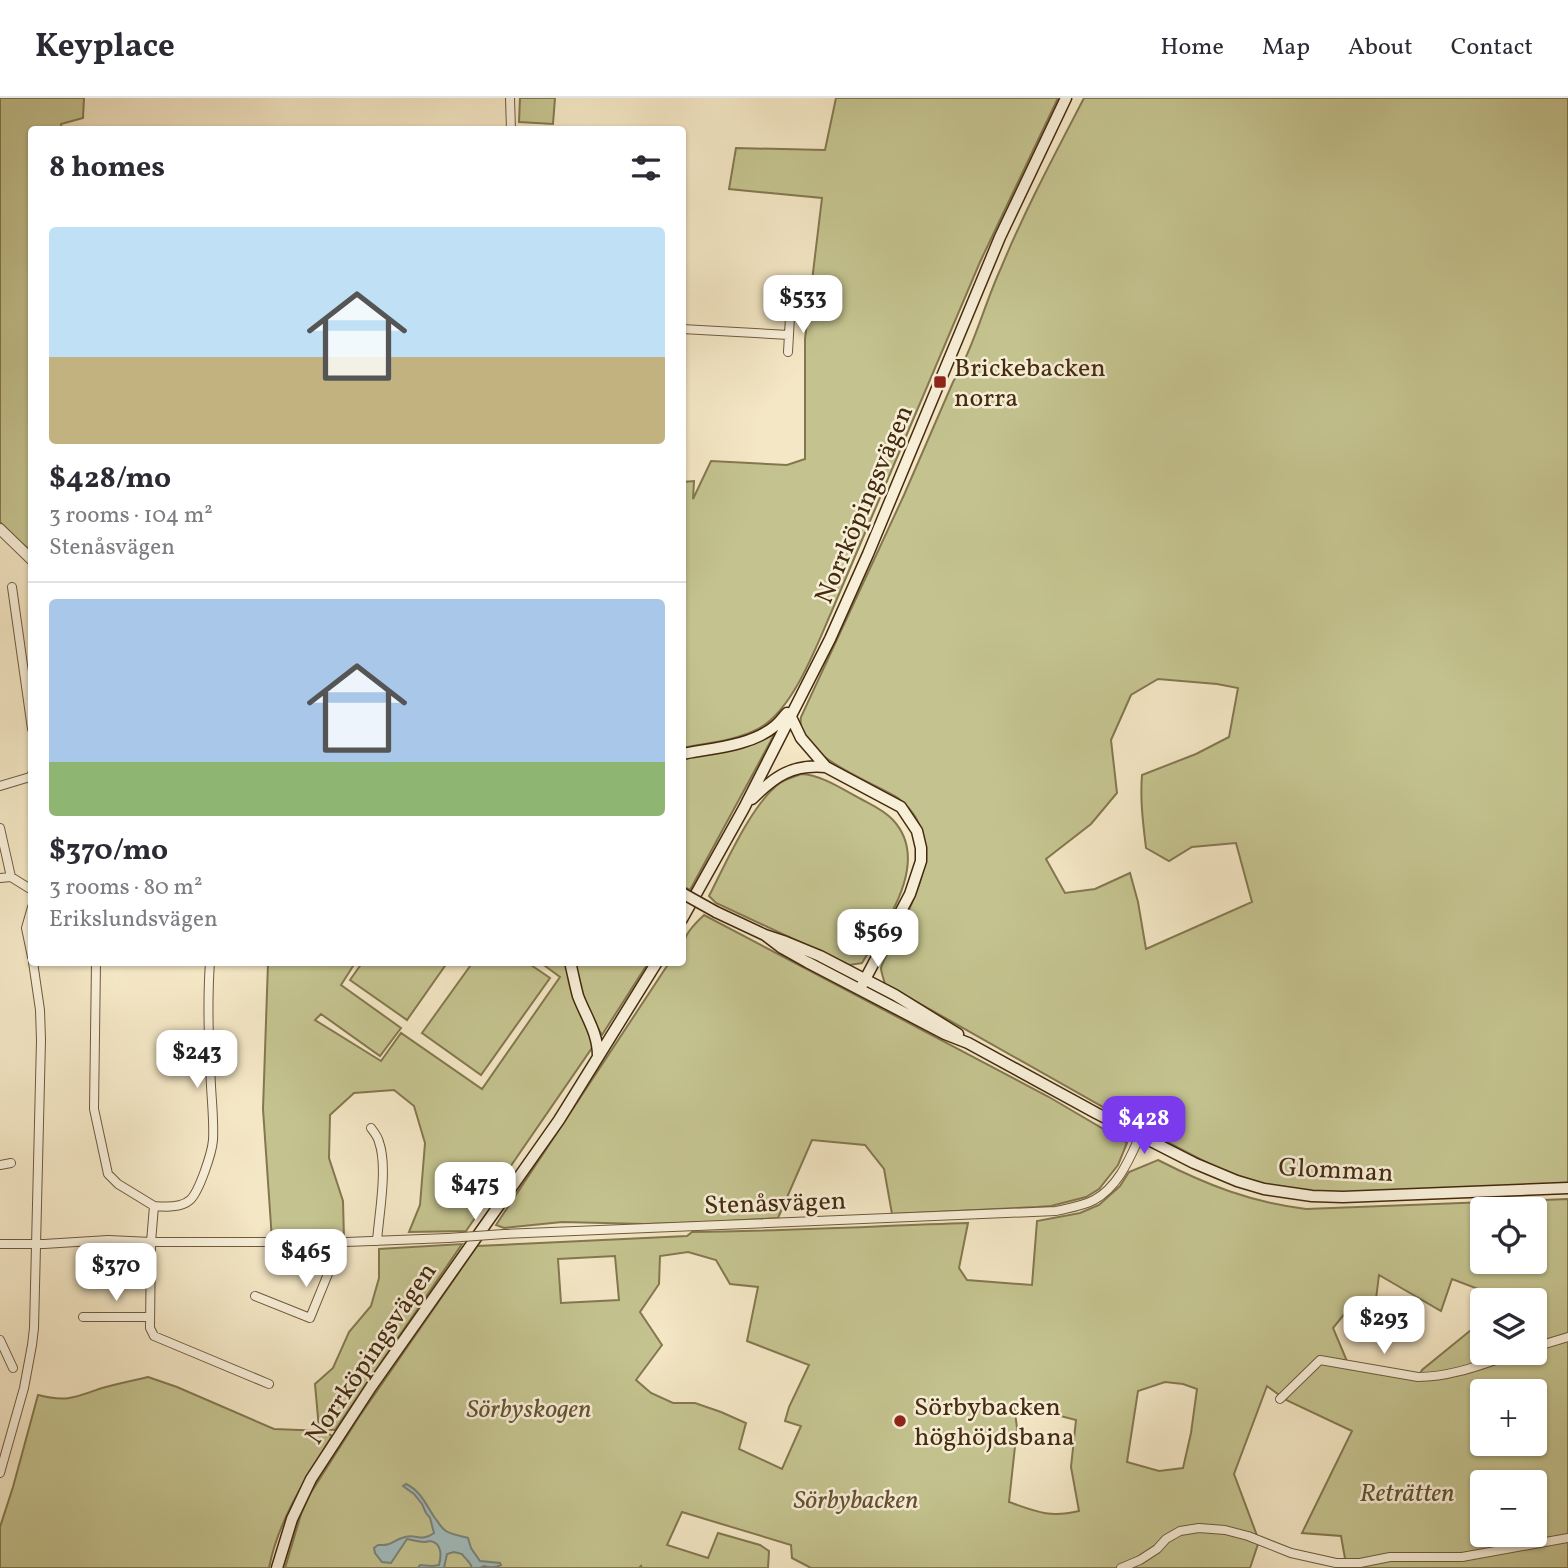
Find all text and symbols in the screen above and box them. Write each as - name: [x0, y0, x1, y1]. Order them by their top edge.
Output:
- text: Keyplace: [35, 25, 175, 71]
- text: Home: [1160, 31, 1224, 65]
- text: Map: [1262, 31, 1310, 65]
- text: About: [1348, 31, 1413, 65]
- text: Contact: [1451, 31, 1533, 65]
- text: 8 homes: [49, 147, 165, 189]
- icon: filters: [627, 149, 665, 187]
- icon: home: [294, 273, 420, 399]
- pin: $533: [762, 275, 844, 335]
- text: $533: [779, 282, 827, 314]
- place label: Brickebacken norra: [954, 351, 1106, 417]
- marker: Brickebacken norra: [932, 374, 948, 390]
- street label: Norrköpingsvägen: [807, 400, 923, 610]
- text: $428/mo: [49, 458, 171, 500]
- text: 3 rooms · 104 m²: [49, 500, 213, 532]
- text: Stenåsvägen: [49, 532, 175, 564]
- icon: home: [294, 645, 420, 771]
- text: $370/mo: [49, 830, 168, 872]
- text: 3 rooms · 80 m²: [49, 872, 202, 904]
- text: Erikslundsvägen: [49, 904, 218, 936]
- pin: $569: [837, 910, 919, 969]
- text: $569: [853, 916, 903, 948]
- pin: $243: [156, 1030, 238, 1090]
- text: $243: [172, 1037, 222, 1069]
- pin: $428: [1103, 1096, 1185, 1156]
- text: $428: [1118, 1103, 1170, 1135]
- street label: Glomman: [1277, 1150, 1394, 1192]
- pin: $475: [434, 1162, 516, 1222]
- text: $475: [451, 1169, 499, 1201]
- street label: Stenåsvägen: [703, 1184, 847, 1224]
- map controls: [1470, 1197, 1547, 1547]
- button: locate: [1470, 1197, 1547, 1274]
- pin: $465: [265, 1230, 347, 1289]
- text: $465: [281, 1236, 331, 1268]
- pin: $370: [75, 1244, 157, 1303]
- text: $370: [92, 1250, 140, 1282]
- street label: Norrköpingsvägen: [297, 1256, 446, 1452]
- button: layers: [1470, 1288, 1547, 1365]
- pin: $293: [1343, 1296, 1425, 1356]
- text: $293: [1360, 1303, 1408, 1335]
- button: +: [1470, 1379, 1547, 1456]
- place label: Sörbybacken höghöjdsbana: [914, 1390, 1075, 1456]
- park label: Sörbyskogen: [466, 1392, 592, 1428]
- marker: Sörbybacken höghöjdsbana: [892, 1413, 908, 1429]
- button: −: [1470, 1470, 1547, 1547]
- park label: Reträtten: [1360, 1476, 1454, 1512]
- park label: Sörbybacken: [793, 1483, 919, 1519]

